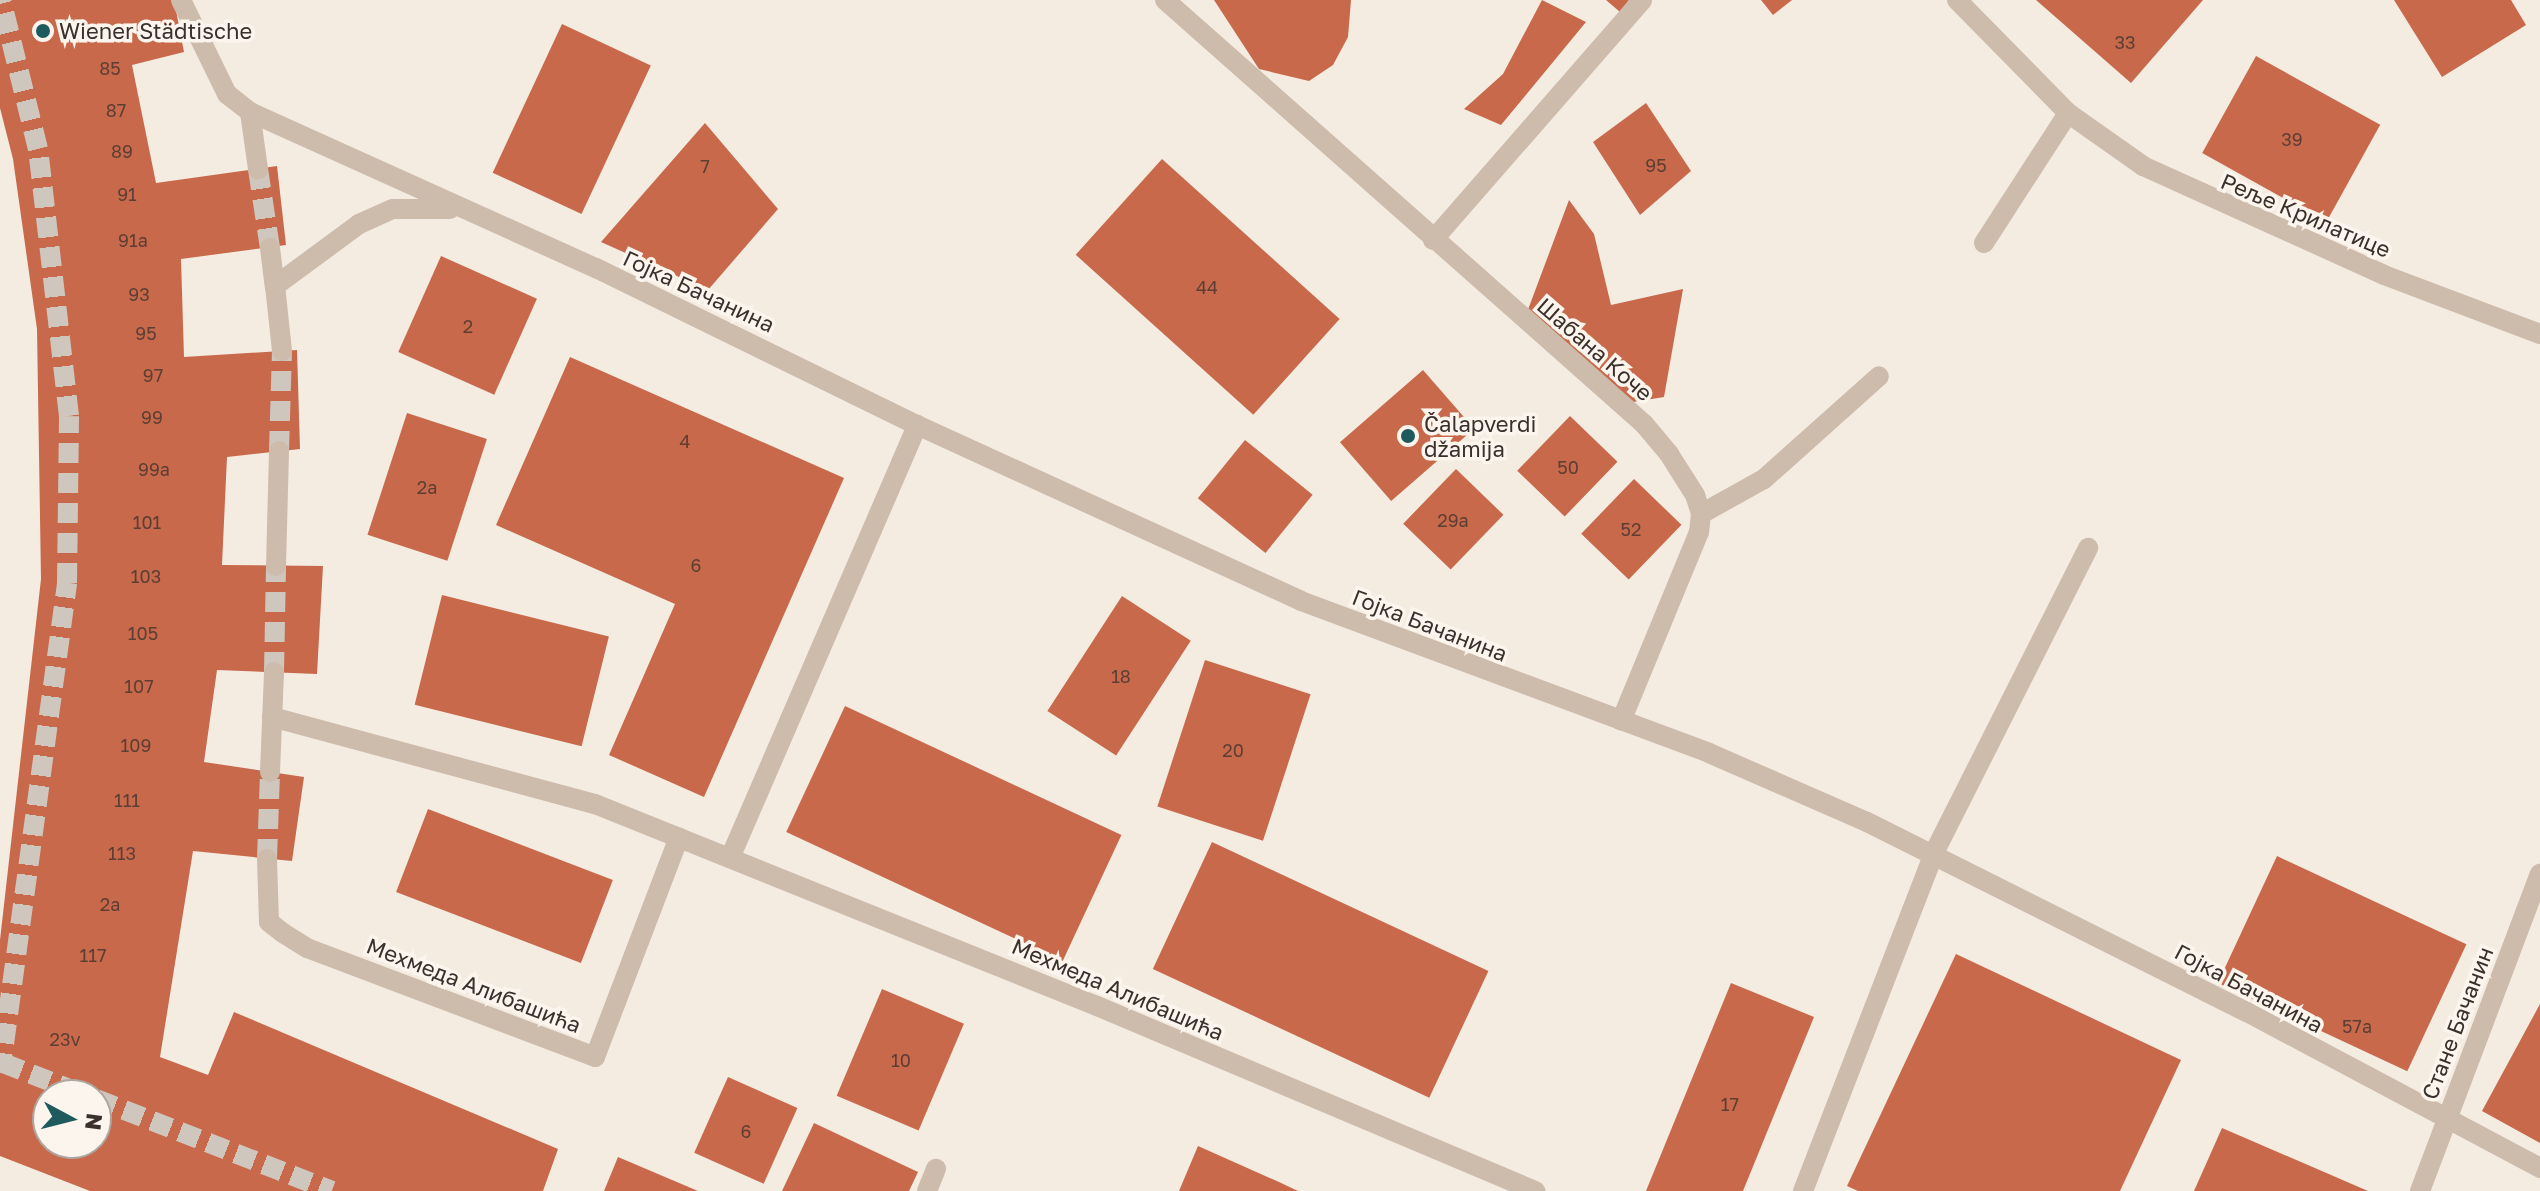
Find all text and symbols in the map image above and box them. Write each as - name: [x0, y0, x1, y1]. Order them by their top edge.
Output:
- place label: Wiener Städtische: [59, 18, 252, 44]
- marker: Wiener Städtische: [34, 22, 52, 40]
- house number: 33: [2114, 31, 2136, 53]
- house number: 85: [99, 57, 121, 79]
- house number: 87: [106, 99, 126, 121]
- house number: 39: [2281, 128, 2303, 150]
- house number: 89: [111, 140, 133, 162]
- house number: 95: [1645, 154, 1667, 176]
- house number: 7: [700, 155, 710, 177]
- street label: Реље Крилатице: [2217, 167, 2395, 263]
- house number: 91: [117, 183, 137, 205]
- house number: 91a: [118, 229, 148, 251]
- street label: Гојка Бачанина: [619, 244, 779, 338]
- house number: 44: [1196, 276, 1218, 298]
- house number: 93: [128, 283, 150, 305]
- street label: Шабана Коче: [1532, 292, 1658, 406]
- house number: 2: [463, 315, 473, 337]
- house number: 95: [135, 322, 157, 344]
- house number: 97: [143, 364, 163, 386]
- house number: 99: [141, 406, 163, 428]
- place label: Čalapverdi džamija: [1424, 410, 1536, 462]
- marker: Čalapverdi džamija: [1399, 427, 1417, 445]
- house number: 4: [680, 430, 690, 452]
- house number: 50: [1557, 456, 1579, 478]
- house number: 99a: [138, 458, 170, 480]
- house number: 2a: [417, 476, 437, 498]
- house number: 29a: [1437, 509, 1469, 531]
- house number: 101: [133, 511, 161, 533]
- house number: 52: [1621, 518, 1641, 540]
- house number: 6: [691, 554, 701, 576]
- house number: 103: [131, 565, 161, 587]
- street label: Гојка Бачанина: [1349, 583, 1511, 667]
- house number: 105: [128, 622, 158, 644]
- house number: 18: [1111, 665, 1131, 687]
- house number: 107: [124, 675, 154, 697]
- house number: 109: [121, 734, 151, 756]
- house number: 20: [1222, 739, 1244, 761]
- house number: 111: [114, 789, 140, 811]
- house number: 113: [108, 842, 136, 864]
- house number: 2a: [100, 893, 120, 915]
- street label: Мехмеда Алибашића: [363, 932, 585, 1038]
- street label: Мехмеда Алибашића: [1008, 932, 1228, 1046]
- street label: Гојка Бачанина: [2171, 938, 2327, 1038]
- street label: Стане Бачанин: [2416, 943, 2498, 1103]
- house number: 117: [80, 944, 106, 966]
- house number: 57a: [2342, 1015, 2372, 1037]
- house number: 23v: [49, 1028, 81, 1050]
- house number: 10: [891, 1049, 911, 1071]
- north arrow: [32, 1079, 112, 1159]
- house number: 17: [1721, 1093, 1739, 1115]
- text: N: [80, 1112, 109, 1132]
- house number: 6: [741, 1120, 751, 1142]

